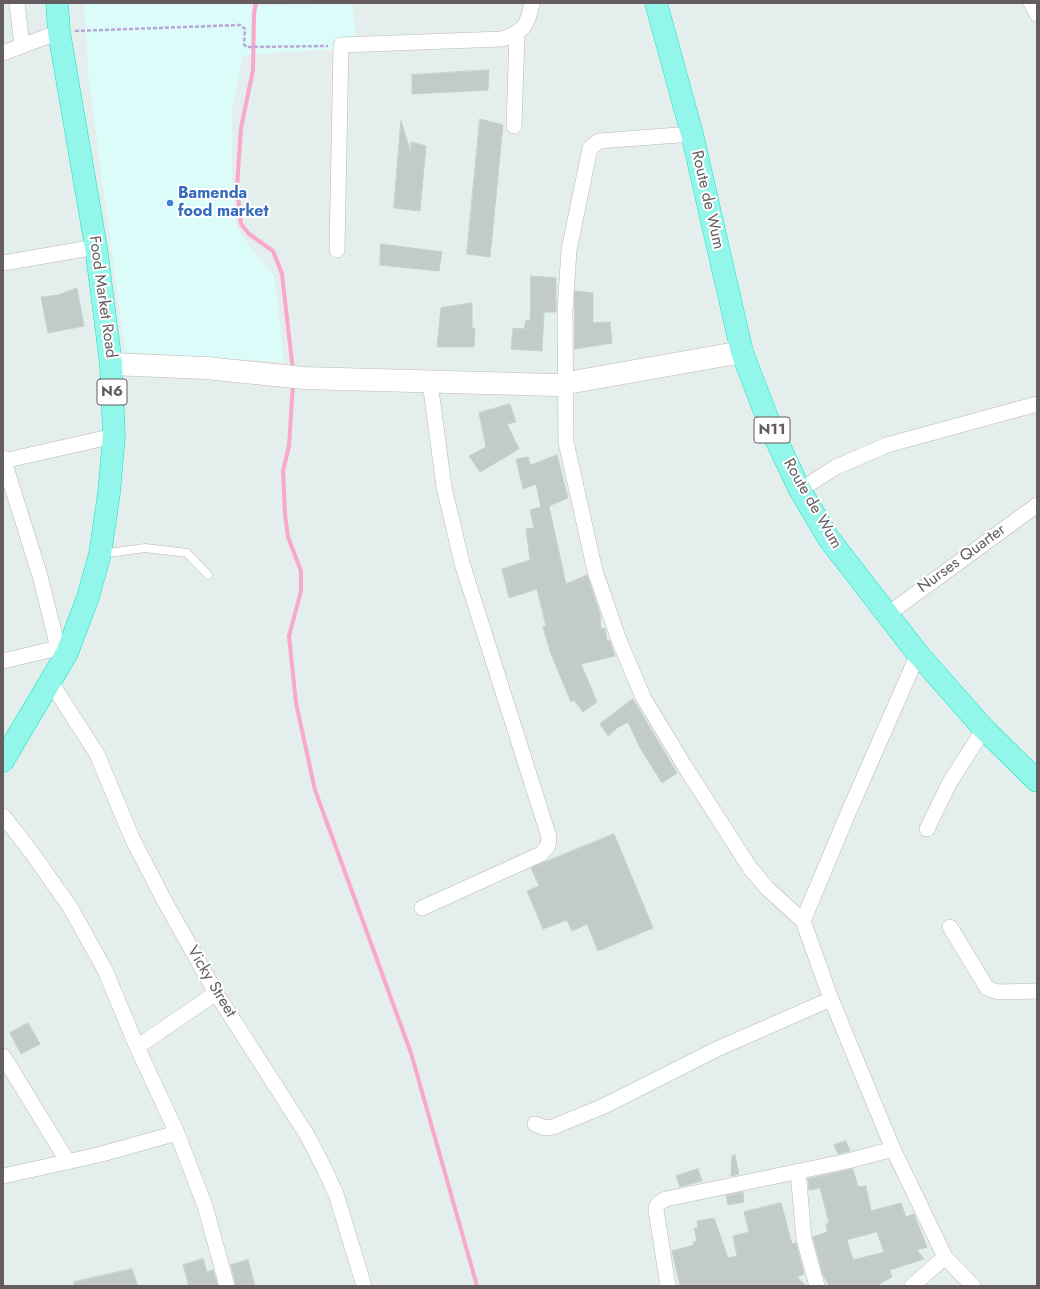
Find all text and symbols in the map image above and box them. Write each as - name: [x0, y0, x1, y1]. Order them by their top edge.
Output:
- street label: Route de Wum: [686, 149, 728, 251]
- place label: Bamenda food market: [178, 184, 269, 222]
- marker: Bamenda food market: [165, 198, 175, 208]
- street label: Food Market Road: [84, 235, 120, 359]
- road number: N6: [97, 379, 127, 405]
- road number: N11: [754, 417, 790, 443]
- street label: Route de Wum: [779, 456, 845, 552]
- street label: Nurses Quarter: [914, 521, 1010, 597]
- street label: Vicky Street: [182, 943, 240, 1021]

